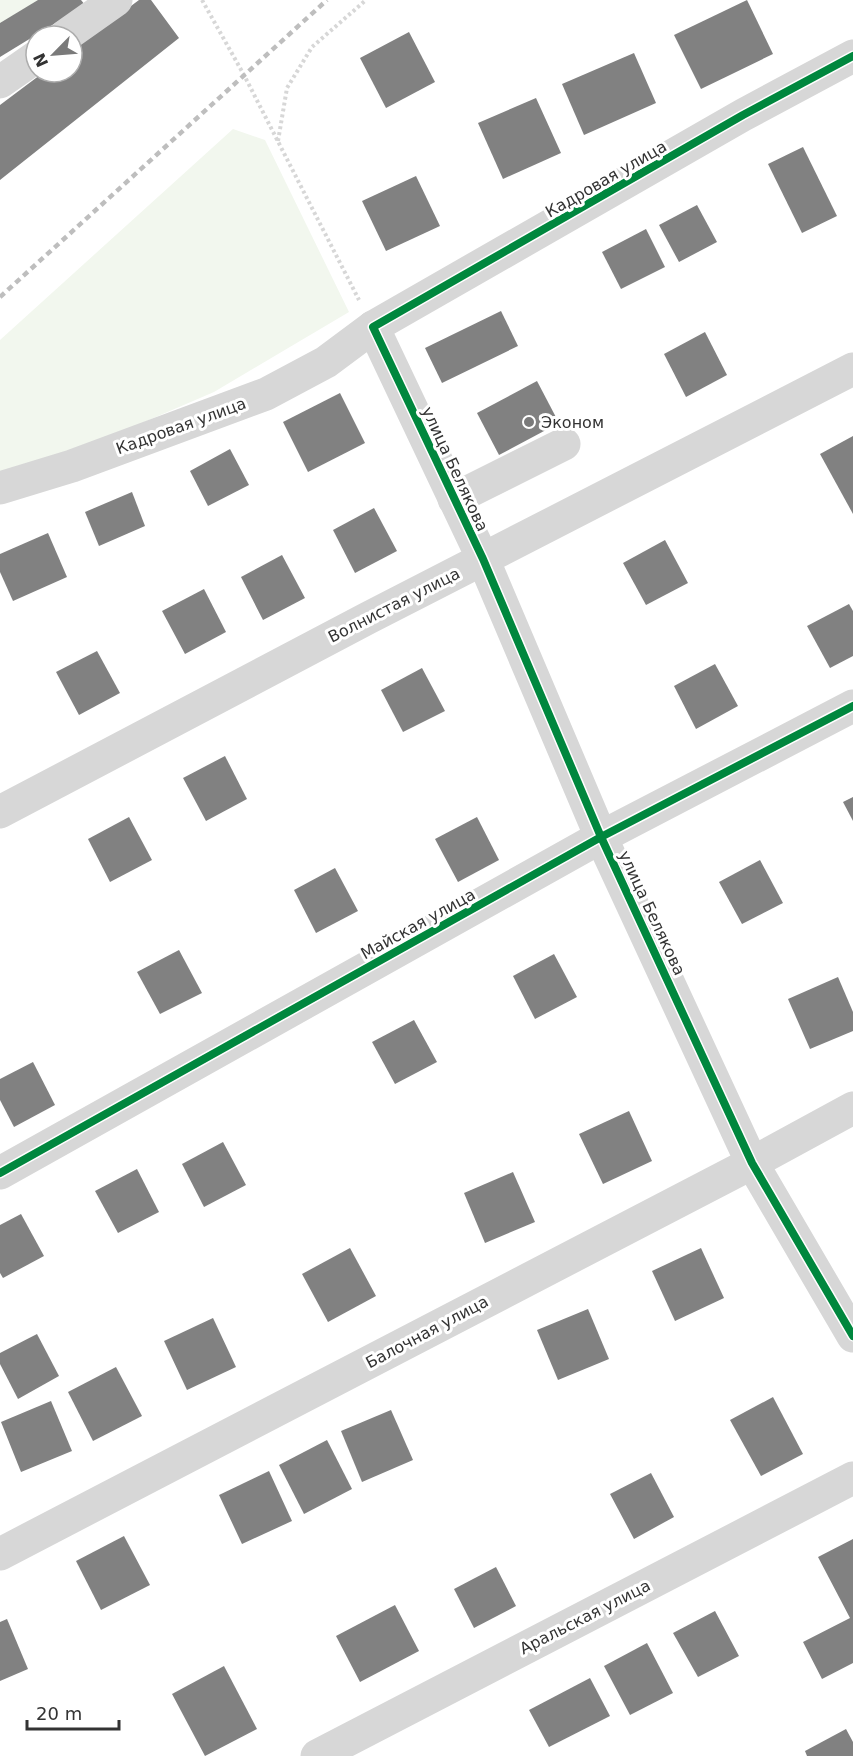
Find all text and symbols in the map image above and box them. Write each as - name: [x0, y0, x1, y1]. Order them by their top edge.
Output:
- north arrow: [24, 24, 84, 84]
- text: N: [29, 50, 52, 70]
- street label: Кадровая улица: [542, 137, 670, 221]
- street label: Кадровая улица: [113, 394, 249, 458]
- street label: улица Белякова: [418, 404, 492, 534]
- place label: Эконом: [541, 413, 604, 432]
- marker: Эконом: [522, 415, 536, 429]
- street label: Волнистая улица: [325, 564, 463, 646]
- street label: улица Белякова: [615, 848, 689, 978]
- street label: Майская улица: [358, 885, 478, 963]
- street label: Балочная улица: [362, 1292, 492, 1372]
- street label: Аральская улица: [516, 1576, 654, 1658]
- scale bar: [27, 1693, 118, 1731]
- text: 20 m: [36, 1703, 82, 1724]

